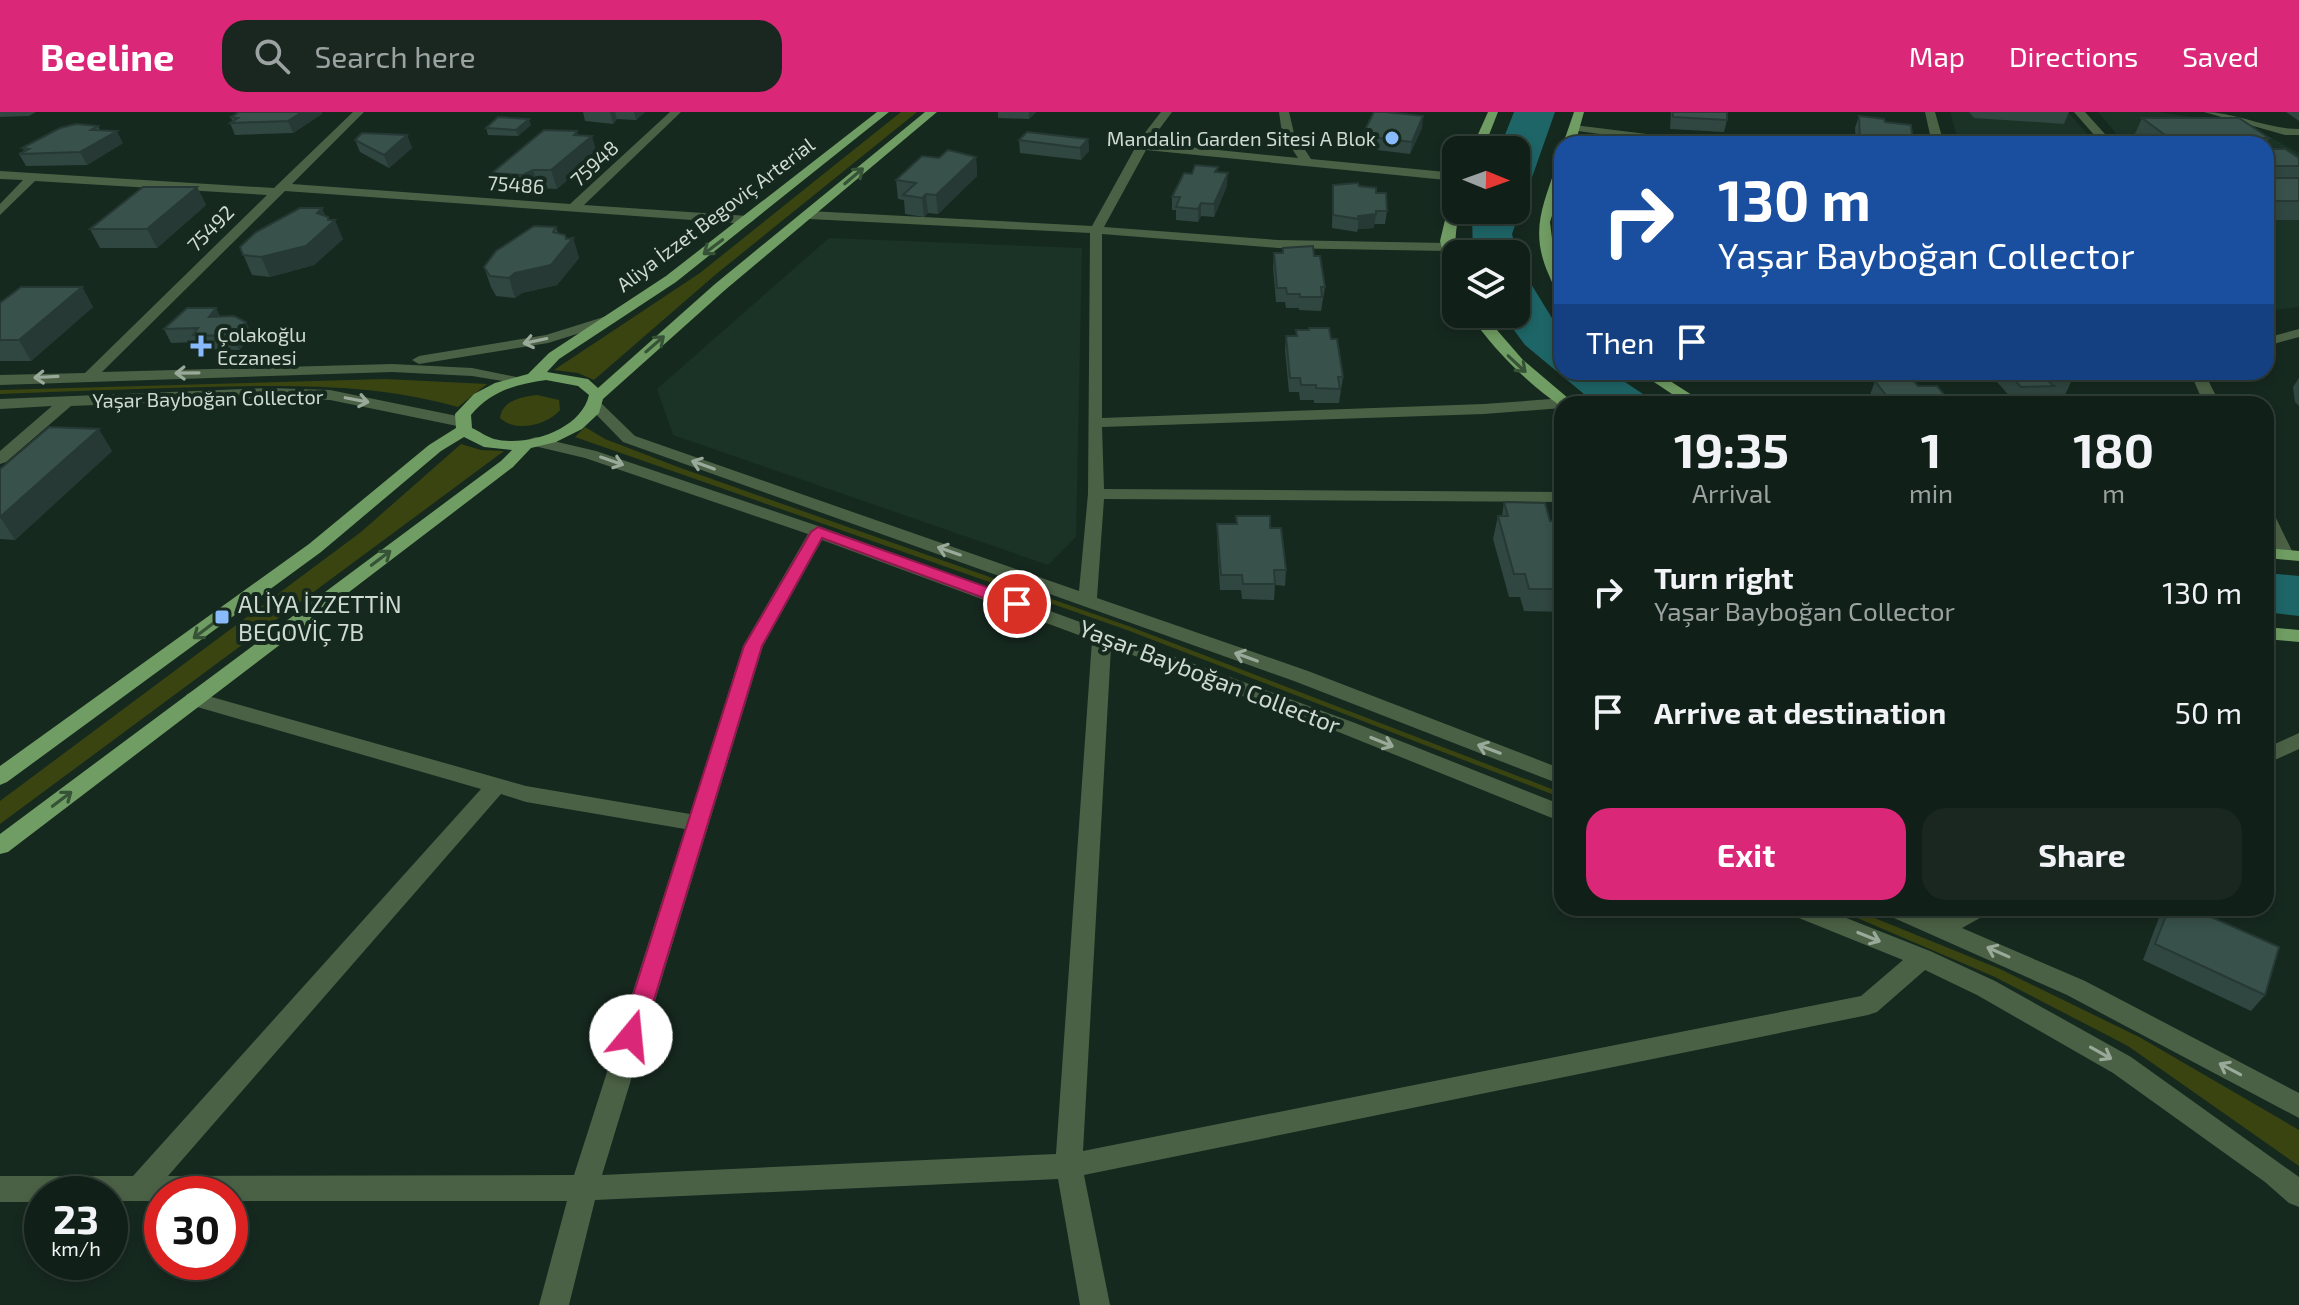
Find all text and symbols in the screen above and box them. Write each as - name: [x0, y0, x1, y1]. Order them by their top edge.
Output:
- search box: [222, 20, 782, 92]
- text: Beeline: [40, 33, 174, 79]
- icon: search: [250, 34, 294, 78]
- text: Search here: [314, 38, 476, 74]
- text: Map: [1909, 39, 1965, 73]
- text: Directions: [2009, 39, 2138, 73]
- text: Saved: [2182, 39, 2259, 73]
- place label: Mandalin Garden Sitesi A Blok: [1107, 126, 1376, 150]
- marker: Mandalin Garden Sitesi A Blok: [1383, 129, 1401, 147]
- street label: Aliya İzzet Begoviç Arterial: [611, 132, 819, 297]
- street label: 75948: [565, 135, 623, 191]
- north arrow: [1442, 136, 1530, 224]
- map controls: [1442, 136, 1530, 328]
- text: 130 m: [1718, 165, 1871, 232]
- one-way arrow: [844, 167, 864, 185]
- icon: right: [1586, 168, 1690, 272]
- street label: 75486: [487, 170, 545, 198]
- street label: 75492: [182, 200, 238, 256]
- text: Yaşar Bayboğan Collector: [1718, 233, 2135, 276]
- one-way arrow: [703, 238, 724, 255]
- button: layers: [1442, 240, 1530, 328]
- icon: arrive: [1670, 320, 1714, 364]
- place label: Çolakoğlu Eczanesi: [217, 322, 306, 369]
- text: Then: [1586, 324, 1654, 360]
- one-way arrow: [523, 334, 548, 349]
- one-way arrow: [645, 335, 665, 353]
- marker: Çolakoğlu Eczanesi: [192, 337, 210, 355]
- one-way arrow: [1506, 354, 1526, 373]
- one-way arrow: [174, 365, 201, 380]
- one-way arrow: [33, 370, 60, 385]
- street label: Yaşar Bayboğan Collector: [92, 384, 324, 413]
- one-way arrow: [344, 394, 370, 409]
- text: 19:35: [1674, 420, 1789, 478]
- text: 1: [1921, 420, 1941, 478]
- text: 180: [2073, 420, 2154, 478]
- one-way arrow: [599, 455, 624, 470]
- one-way arrow: [691, 457, 716, 472]
- text: Arrival: [1692, 477, 1771, 508]
- text: min: [1909, 477, 1953, 508]
- text: m: [2102, 477, 2125, 508]
- one-way arrow: [937, 543, 961, 557]
- one-way arrow: [370, 549, 391, 566]
- text: Turn right: [1654, 559, 1794, 595]
- pin: [983, 570, 1051, 638]
- icon: right: [1586, 570, 1630, 614]
- text: 130 m: [2162, 574, 2242, 610]
- icon: arrive: [995, 582, 1039, 626]
- place label: ALİYA İZZETTİN BEGOVİÇ 7B: [238, 589, 402, 647]
- text: Yaşar Bayboğan Collector: [1654, 595, 1955, 626]
- marker: ALİYA İZZETTİN BEGOVİÇ 7B: [213, 608, 231, 626]
- street label: Yaşar Bayboğan Collector: [1075, 613, 1345, 740]
- one-way arrow: [192, 623, 214, 639]
- one-way arrow: [1234, 648, 1259, 663]
- icon: arrive: [1586, 690, 1630, 734]
- text: Arrive at destination: [1654, 694, 1946, 730]
- text: 50 m: [2175, 694, 2242, 730]
- one-way arrow: [1369, 736, 1394, 750]
- one-way arrow: [1477, 741, 1502, 755]
- one-way arrow: [51, 790, 72, 807]
- button: Exit: [1586, 808, 1906, 900]
- button: Share: [1922, 808, 2242, 900]
- one-way arrow: [1856, 931, 1881, 945]
- one-way arrow: [1986, 944, 2011, 959]
- position arrow: [589, 994, 673, 1078]
- one-way arrow: [2089, 1046, 2113, 1061]
- one-way arrow: [2219, 1060, 2243, 1076]
- speed limit sign: 30: [144, 1176, 248, 1280]
- text: 23: [53, 1194, 99, 1242]
- text: km/h: [51, 1236, 101, 1260]

